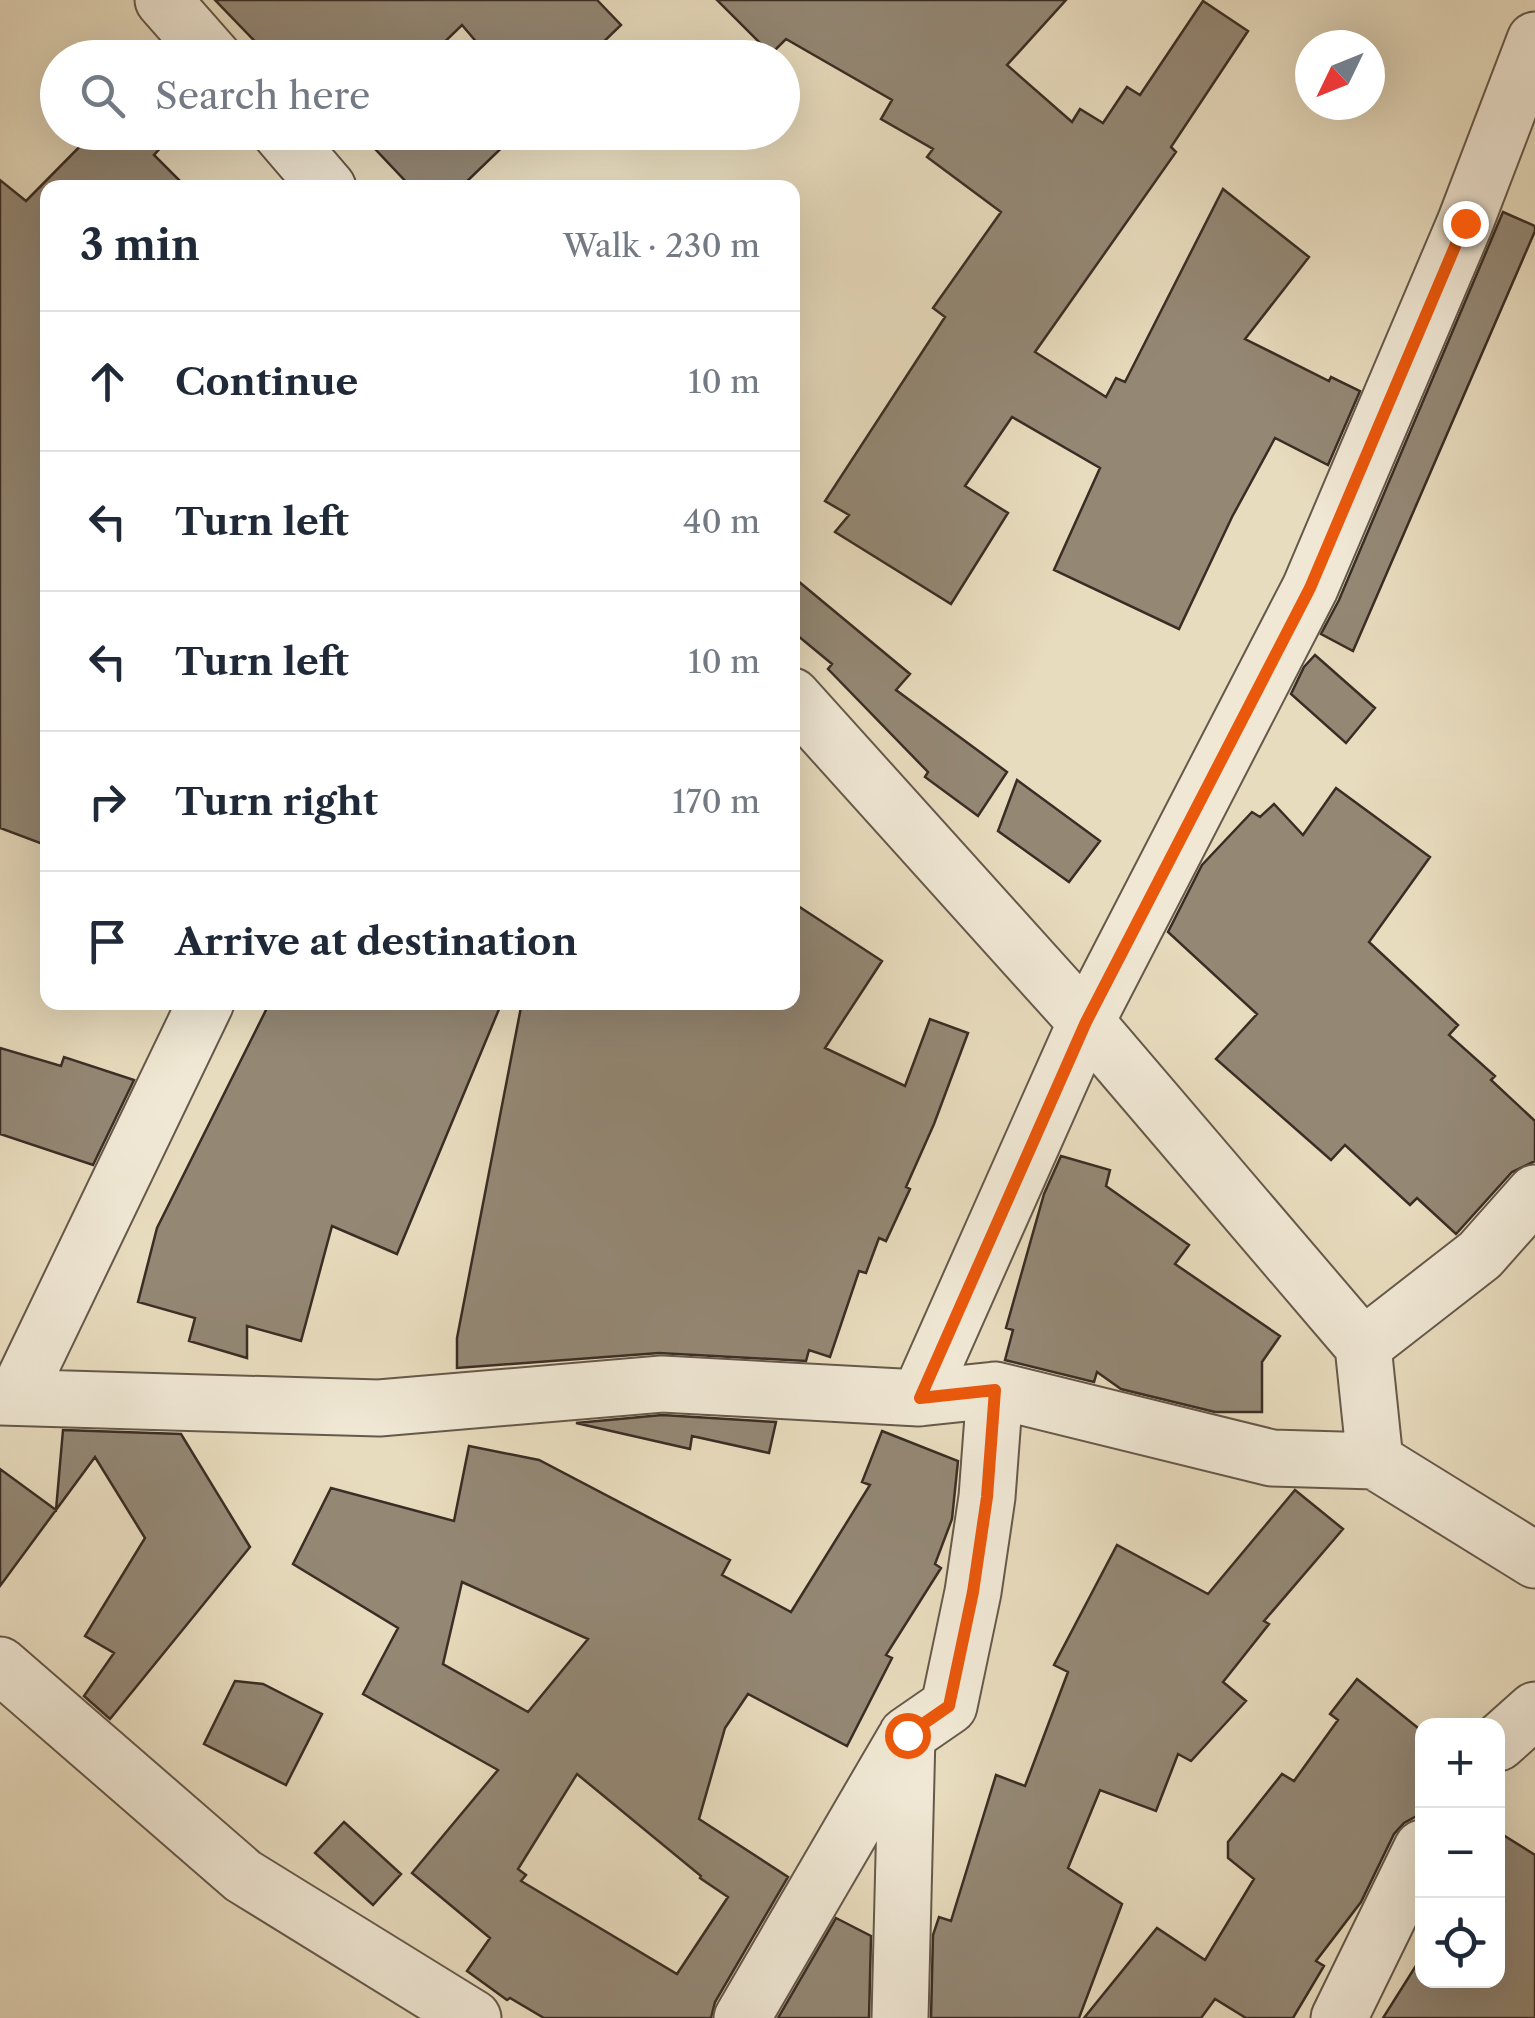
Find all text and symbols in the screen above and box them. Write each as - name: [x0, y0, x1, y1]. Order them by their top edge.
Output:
- north arrow: [1295, 30, 1385, 120]
- search box: [40, 40, 800, 150]
- icon: search: [75, 68, 130, 123]
- text: Search here: [155, 72, 370, 119]
- route end: [1443, 201, 1489, 247]
- text: 3 min: [80, 219, 200, 271]
- text: Walk · 230 m: [563, 226, 760, 265]
- icon: ahead: [80, 354, 135, 409]
- text: Continue: [175, 358, 358, 405]
- text: 10 m: [688, 362, 760, 401]
- icon: left: [80, 494, 135, 549]
- text: Turn left: [175, 498, 349, 545]
- text: 40 m: [683, 502, 760, 541]
- icon: left: [80, 634, 135, 689]
- text: Turn left: [175, 638, 349, 685]
- text: 10 m: [688, 642, 760, 681]
- icon: right: [80, 774, 135, 829]
- text: Turn right: [175, 778, 378, 825]
- text: 170 m: [672, 782, 760, 821]
- icon: arrive: [80, 914, 135, 969]
- text: Arrive at destination: [175, 918, 578, 965]
- route start: [885, 1713, 931, 1759]
- map controls: [1415, 1718, 1505, 1988]
- button: +: [1415, 1718, 1505, 1808]
- button: −: [1415, 1808, 1505, 1898]
- button: locate: [1415, 1898, 1505, 1988]

